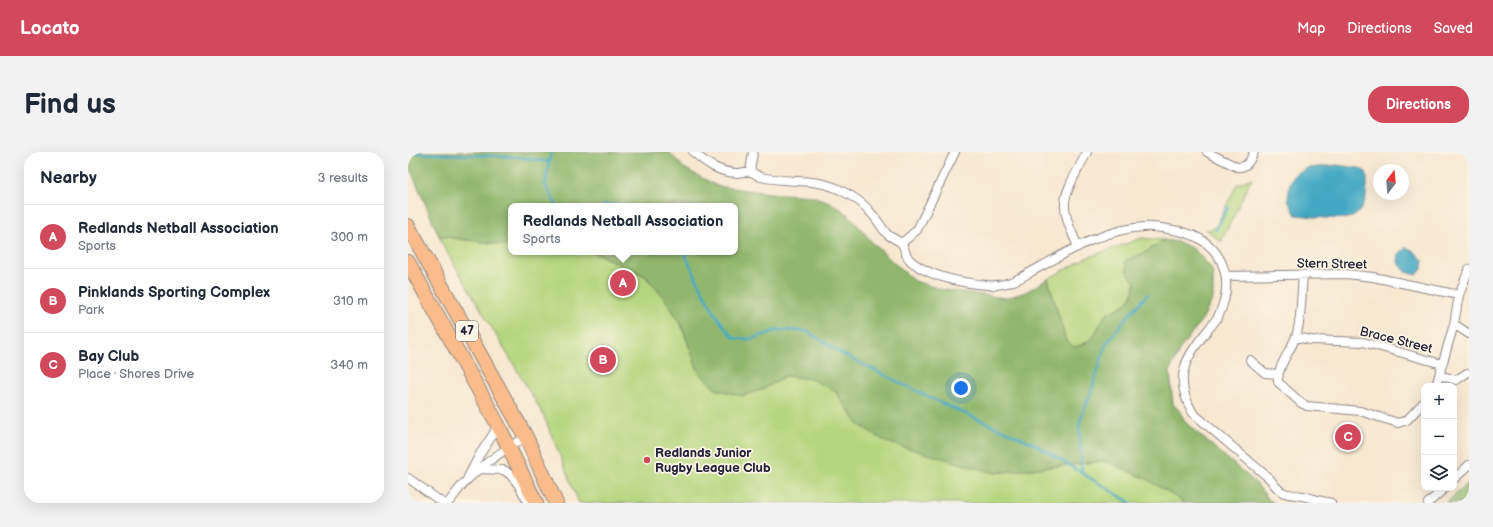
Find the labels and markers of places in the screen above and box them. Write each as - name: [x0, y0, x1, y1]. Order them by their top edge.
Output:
- pin: A: [610, 268, 636, 298]
- pin: B: [590, 345, 616, 375]
- pin: C: [1335, 422, 1361, 452]
- place label: Redlands Junior Rugby League Club: [655, 445, 771, 476]
- marker: Redlands Junior Rugby League Club: [642, 455, 652, 465]

